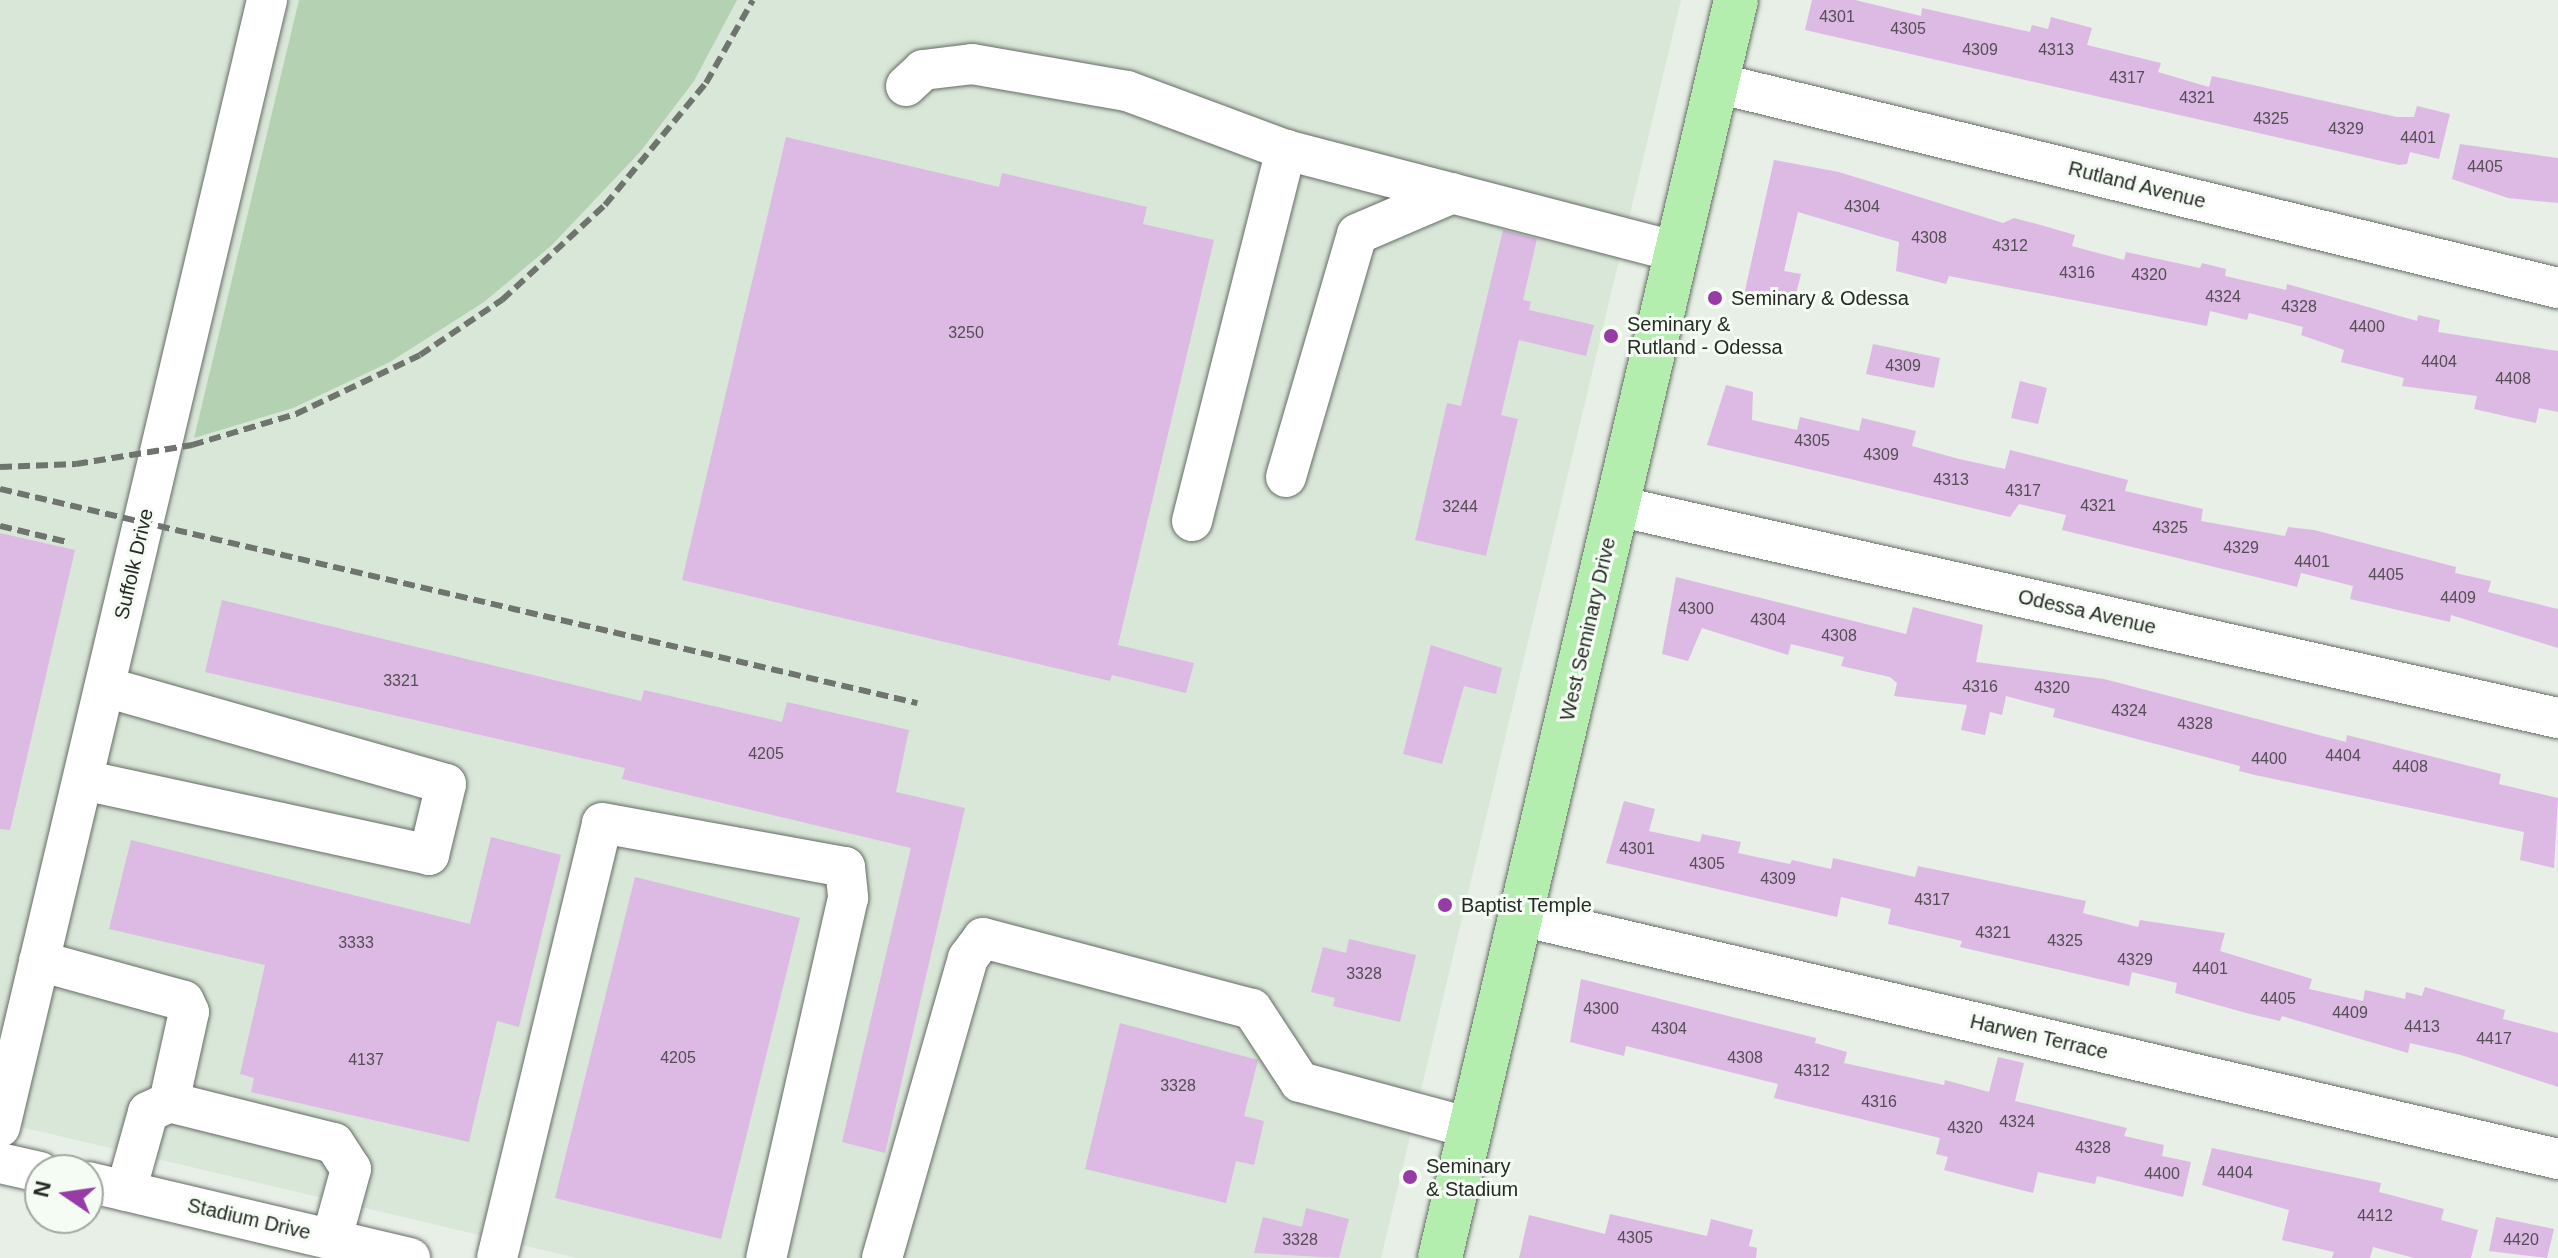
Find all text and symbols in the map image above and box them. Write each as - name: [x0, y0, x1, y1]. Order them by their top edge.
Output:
- house number: 4301: [1819, 7, 1855, 27]
- house number: 4305: [1890, 19, 1926, 39]
- house number: 4309: [1962, 40, 1998, 60]
- house number: 4313: [2038, 40, 2074, 60]
- house number: 4317: [2109, 68, 2145, 88]
- house number: 4321: [2179, 88, 2215, 108]
- house number: 4325: [2253, 109, 2289, 129]
- house number: 4329: [2328, 119, 2364, 139]
- house number: 4401: [2400, 128, 2436, 148]
- street label: Rutland Avenue: [2065, 156, 2209, 214]
- house number: 4405: [2467, 157, 2503, 177]
- house number: 4304: [1844, 197, 1880, 217]
- house number: 4308: [1911, 228, 1947, 248]
- house number: 4312: [1992, 236, 2028, 256]
- house number: 4316: [2059, 263, 2095, 283]
- house number: 4320: [2131, 265, 2167, 285]
- place label: Seminary & Odessa: [1731, 286, 1909, 310]
- house number: 4324: [2205, 287, 2241, 307]
- marker: Seminary & Odessa: [1706, 289, 1724, 307]
- house number: 4328: [2281, 297, 2317, 317]
- place label: Seminary & Rutland - Odessa: [1627, 312, 1783, 359]
- house number: 4400: [2349, 317, 2385, 337]
- house number: 3250: [948, 323, 984, 343]
- marker: Seminary & Rutland - Odessa: [1602, 327, 1620, 345]
- house number: 4404: [2421, 352, 2457, 372]
- house number: 4309: [1885, 356, 1921, 376]
- house number: 4408: [2495, 369, 2531, 389]
- house number: 4305: [1794, 431, 1830, 451]
- house number: 4309: [1863, 445, 1899, 465]
- house number: 4313: [1933, 470, 1969, 490]
- house number: 4317: [2005, 481, 2041, 501]
- house number: 4321: [2080, 496, 2116, 516]
- house number: 3244: [1442, 497, 1478, 517]
- street label: Suffolk Drive: [110, 506, 158, 622]
- house number: 4325: [2152, 518, 2188, 538]
- street label: West Seminary Drive: [1555, 535, 1621, 723]
- house number: 4329: [2223, 538, 2259, 558]
- house number: 4401: [2294, 552, 2330, 572]
- house number: 4405: [2368, 565, 2404, 585]
- street label: Odessa Avenue: [2015, 584, 2159, 640]
- house number: 4409: [2440, 588, 2476, 608]
- house number: 4300: [1678, 599, 1714, 619]
- house number: 4304: [1750, 610, 1786, 630]
- house number: 4308: [1821, 626, 1857, 646]
- house number: 3321: [383, 671, 419, 691]
- house number: 4316: [1962, 677, 1998, 697]
- house number: 4320: [2034, 678, 2070, 698]
- house number: 4324: [2111, 701, 2147, 721]
- house number: 4328: [2177, 714, 2213, 734]
- house number: 4205: [748, 744, 784, 764]
- house number: 4404: [2325, 746, 2361, 766]
- house number: 4400: [2251, 749, 2287, 769]
- house number: 4408: [2392, 757, 2428, 777]
- house number: 4301: [1619, 839, 1655, 859]
- house number: 4305: [1689, 854, 1725, 874]
- house number: 4309: [1760, 869, 1796, 889]
- house number: 4317: [1914, 890, 1950, 910]
- place label: Baptist Temple: [1461, 893, 1592, 917]
- marker: Baptist Temple: [1436, 896, 1454, 914]
- house number: 4321: [1975, 923, 2011, 943]
- house number: 4325: [2047, 931, 2083, 951]
- house number: 3333: [338, 933, 374, 953]
- house number: 4329: [2117, 950, 2153, 970]
- house number: 4401: [2192, 959, 2228, 979]
- house number: 3328: [1346, 964, 1382, 984]
- house number: 4405: [2260, 989, 2296, 1009]
- house number: 4300: [1583, 999, 1619, 1019]
- house number: 4409: [2332, 1003, 2368, 1023]
- street label: Harwen Terrace: [1968, 1009, 2110, 1065]
- house number: 4413: [2404, 1017, 2440, 1037]
- house number: 4304: [1651, 1019, 1687, 1039]
- house number: 4417: [2476, 1029, 2512, 1049]
- house number: 4205: [660, 1048, 696, 1068]
- house number: 4308: [1727, 1048, 1763, 1068]
- house number: 4137: [348, 1050, 384, 1070]
- house number: 4312: [1794, 1061, 1830, 1081]
- house number: 3328: [1160, 1076, 1196, 1096]
- house number: 4316: [1861, 1092, 1897, 1112]
- house number: 4324: [1999, 1112, 2035, 1132]
- house number: 4320: [1947, 1118, 1983, 1138]
- house number: 4328: [2075, 1138, 2111, 1158]
- north arrow: [24, 1154, 104, 1234]
- place label: Seminary & Stadium: [1426, 1154, 1518, 1201]
- house number: 4404: [2217, 1163, 2253, 1183]
- house number: 4400: [2144, 1164, 2180, 1184]
- marker: Seminary & Stadium: [1401, 1168, 1419, 1186]
- text: N: [28, 1178, 56, 1199]
- street label: Stadium Drive: [185, 1193, 313, 1245]
- house number: 4412: [2357, 1206, 2393, 1226]
- house number: 4305: [1617, 1228, 1653, 1248]
- house number: 3328: [1282, 1230, 1318, 1250]
- house number: 4420: [2503, 1230, 2539, 1250]

